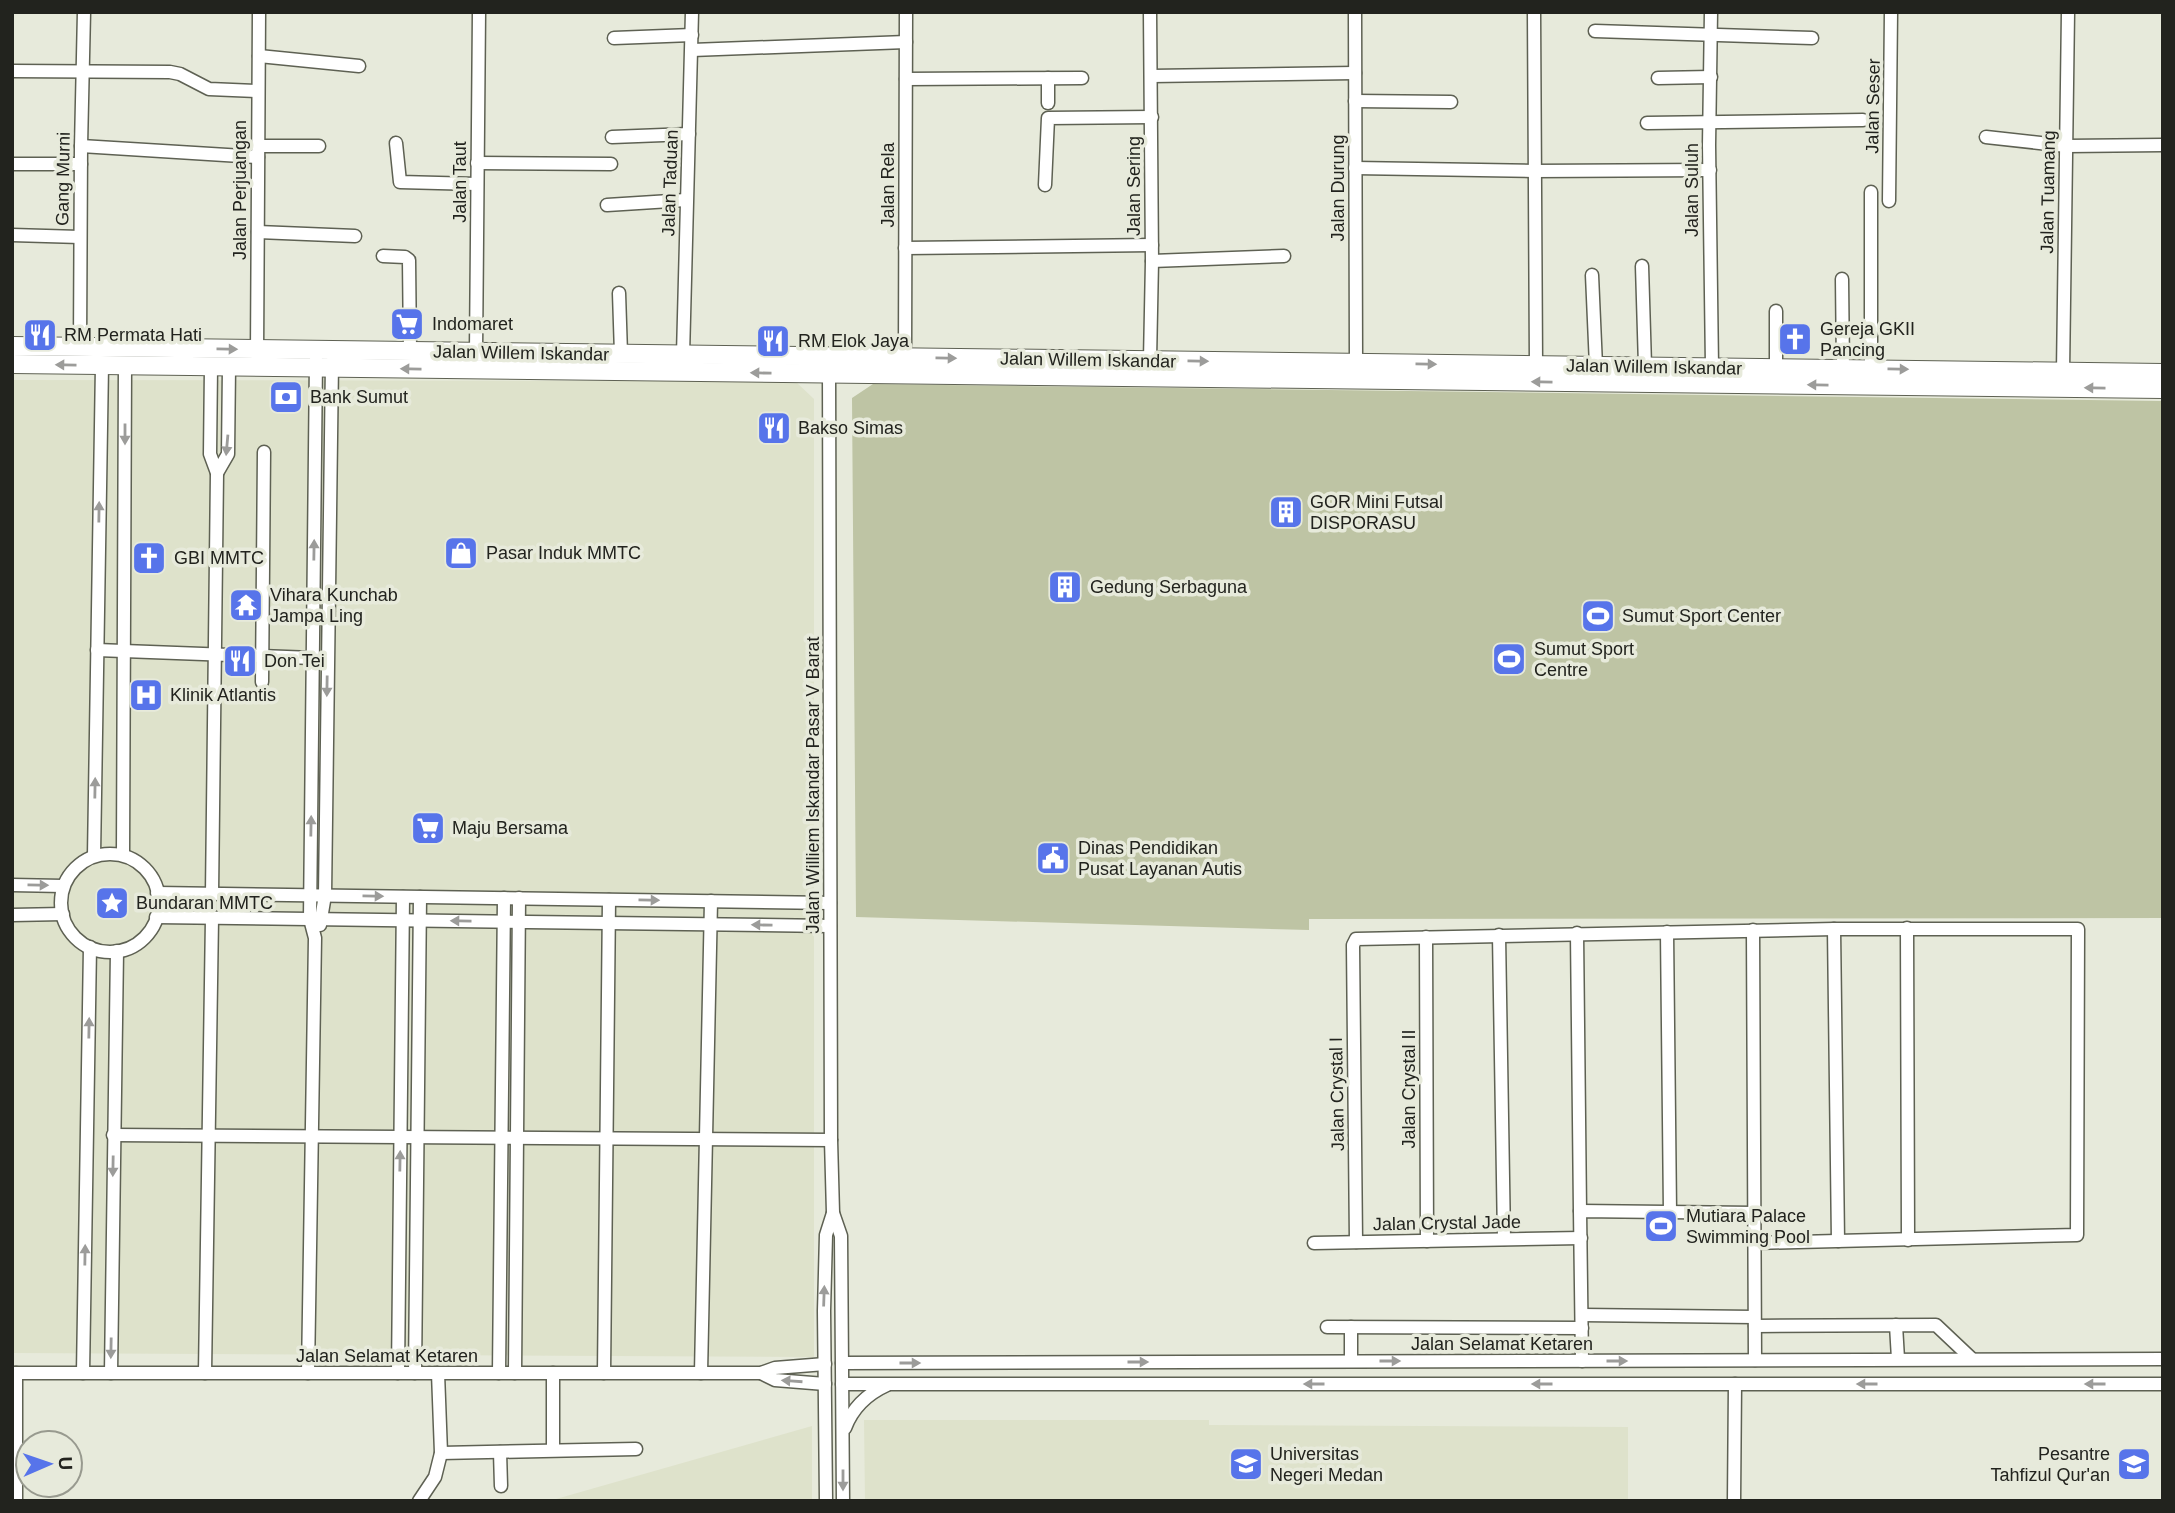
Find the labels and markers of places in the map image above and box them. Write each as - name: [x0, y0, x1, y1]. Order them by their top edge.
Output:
- supermarket icon: Indomaret: [388, 305, 426, 343]
- place label: Indomaret: [432, 314, 513, 334]
- restaurant icon: RM Permata Hati: [21, 316, 59, 354]
- place label: Gereja GKII Pancing: [1820, 319, 1915, 360]
- church icon: Gereja GKII Pancing: [1776, 320, 1814, 358]
- restaurant icon: RM Elok Jaya: [754, 322, 792, 360]
- place label: RM Permata Hati: [64, 325, 202, 345]
- place label: RM Elok Jaya: [798, 331, 910, 351]
- bank icon: Bank Sumut: [267, 378, 305, 416]
- place label: Bank Sumut: [310, 387, 408, 407]
- restaurant icon: Bakso Simas: [755, 409, 793, 447]
- place label: Bakso Simas: [798, 418, 903, 438]
- place label: GOR Mini Futsal DISPORASU: [1310, 492, 1443, 533]
- building icon: GOR Mini Futsal DISPORASU: [1267, 493, 1305, 531]
- shop icon: Pasar Induk MMTC: [442, 534, 480, 572]
- church icon: GBI MMTC: [130, 539, 168, 577]
- place label: Pasar Induk MMTC: [486, 543, 641, 563]
- place label: GBI MMTC: [174, 548, 264, 568]
- building icon: Gedung Serbaguna: [1046, 568, 1084, 606]
- place label: Gedung Serbaguna: [1090, 577, 1248, 597]
- place label: Vihara Kunchab Jampa Ling: [270, 585, 398, 626]
- temple icon: Vihara Kunchab Jampa Ling: [227, 586, 265, 624]
- sports icon: Sumut Sport Center: [1579, 597, 1617, 635]
- place label: Sumut Sport Center: [1622, 606, 1781, 626]
- place label: Sumut Sport Centre: [1534, 639, 1634, 680]
- sports icon: Sumut Sport Centre: [1490, 640, 1528, 678]
- restaurant icon: Don Tei: [221, 642, 259, 680]
- place label: Don Tei: [264, 651, 325, 671]
- hospital icon: Klinik Atlantis: [127, 676, 165, 714]
- place label: Klinik Atlantis: [170, 685, 276, 705]
- supermarket icon: Maju Bersama: [409, 809, 447, 847]
- place label: Maju Bersama: [452, 818, 569, 838]
- place label: Dinas Pendidikan Pusat Layanan Autis: [1078, 838, 1242, 879]
- public building icon: Dinas Pendidikan Pusat Layanan Autis: [1034, 839, 1072, 877]
- place icon: Bundaran MMTC: [93, 884, 131, 922]
- place label: Bundaran MMTC: [136, 893, 273, 913]
- place label: Mutiara Palace Swimming Pool: [1686, 1206, 1810, 1247]
- sports icon: Mutiara Palace Swimming Pool: [1642, 1207, 1680, 1245]
- place label: Universitas Negeri Medan: [1270, 1444, 1383, 1485]
- place label: Pesantre Tahfizul Qur'an: [1991, 1444, 2110, 1485]
- school or university icon: Universitas Negeri Medan: [1227, 1445, 1265, 1483]
- school or university icon: Pesantre Tahfizul Qur'an: [2115, 1445, 2153, 1483]

